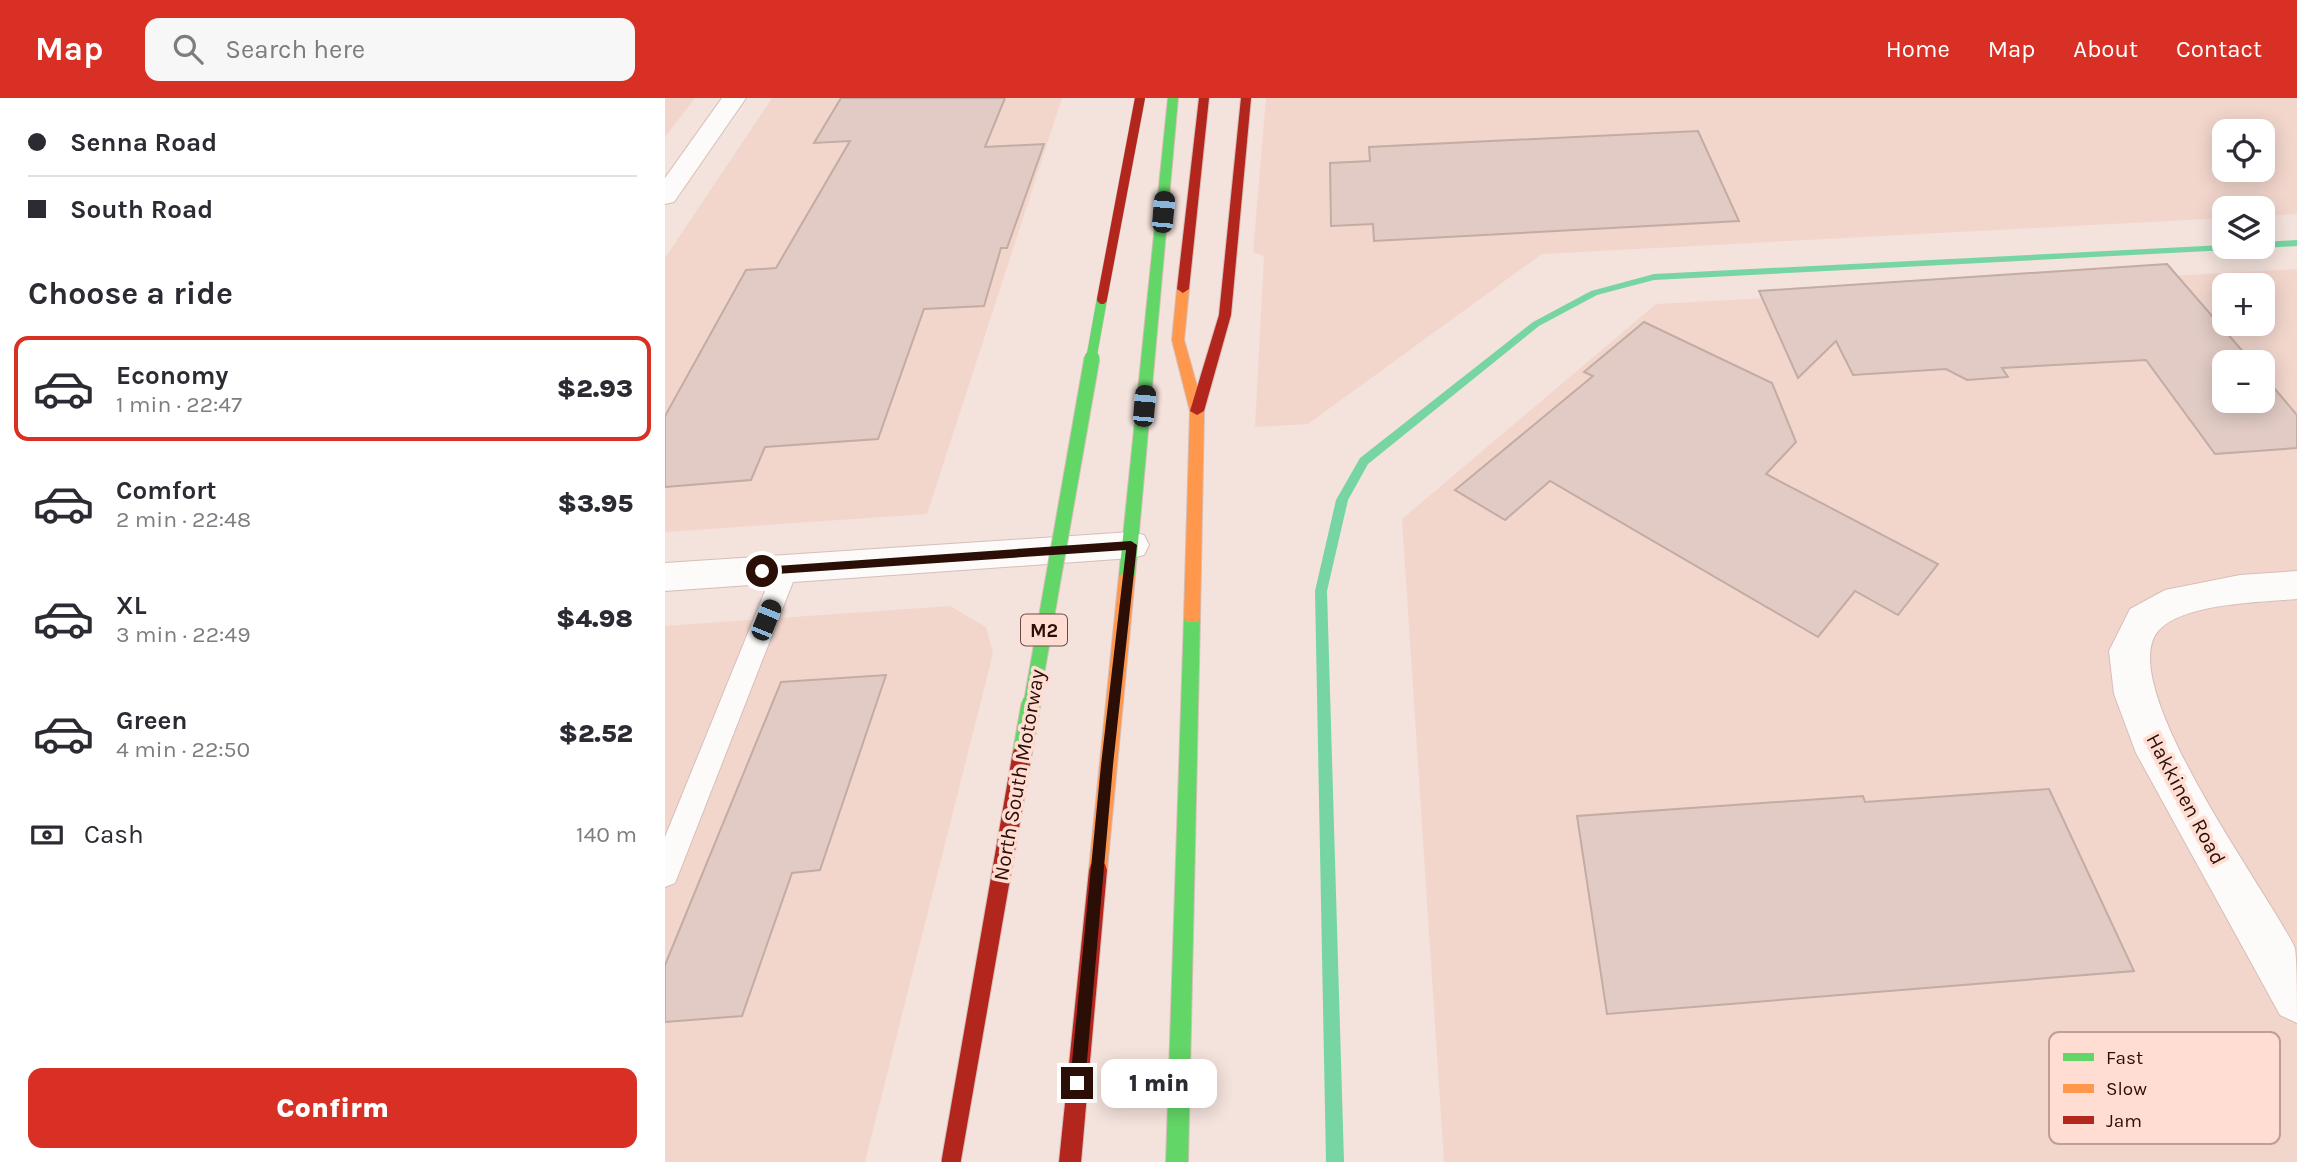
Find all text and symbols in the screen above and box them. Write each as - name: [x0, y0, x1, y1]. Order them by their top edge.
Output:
- search box: [145, 18, 635, 81]
- text: Map: [35, 30, 103, 68]
- icon: search: [169, 30, 207, 68]
- text: Search here: [225, 34, 365, 65]
- text: Home: [1886, 35, 1950, 63]
- text: Map: [1988, 35, 2035, 63]
- text: About: [2073, 35, 2138, 63]
- text: Contact: [2176, 35, 2262, 63]
- map controls: [2212, 119, 2275, 413]
- button: locate: [2212, 119, 2275, 182]
- text: Senna Road: [70, 127, 217, 158]
- car: [1151, 190, 1176, 234]
- text: South Road: [70, 194, 213, 225]
- button: layers: [2212, 196, 2275, 259]
- button: +: [2212, 273, 2275, 336]
- text: Choose a ride: [28, 275, 233, 312]
- button: −: [2212, 350, 2275, 413]
- icon: car: [32, 357, 95, 420]
- text: Economy: [116, 360, 228, 391]
- text: $2.93: [557, 373, 633, 404]
- car: [1132, 384, 1157, 428]
- text: 1 min · 22:47: [116, 391, 242, 418]
- icon: car: [32, 472, 95, 535]
- text: Comfort: [116, 475, 217, 506]
- text: $3.95: [558, 488, 633, 519]
- text: 2 min · 22:48: [116, 506, 251, 533]
- route start: [746, 555, 778, 587]
- icon: car: [32, 587, 95, 650]
- text: XL: [116, 590, 147, 621]
- car: [749, 597, 784, 643]
- text: $4.98: [556, 603, 633, 634]
- road number: M2: [1021, 614, 1067, 646]
- text: 3 min · 22:49: [116, 621, 250, 648]
- street label: North South Motorway: [989, 667, 1049, 883]
- icon: car: [32, 702, 95, 765]
- text: Green: [116, 705, 188, 736]
- text: $2.52: [558, 718, 633, 749]
- street label: Hakkinen Road: [2141, 729, 2231, 869]
- text: 4 min · 22:50: [116, 736, 250, 763]
- icon: cash: [28, 816, 66, 854]
- text: Cash: [84, 819, 144, 850]
- text: 140 m: [576, 821, 637, 848]
- legend: [2049, 1032, 2280, 1144]
- text: Fast: [2106, 1047, 2143, 1069]
- callout: 1 min: [1101, 1058, 1217, 1108]
- route end: [1061, 1067, 1093, 1099]
- button: Confirm: [28, 1068, 637, 1148]
- text: 1 min: [1129, 1070, 1189, 1097]
- text: Slow: [2106, 1078, 2147, 1100]
- text: Jam: [2106, 1110, 2142, 1132]

